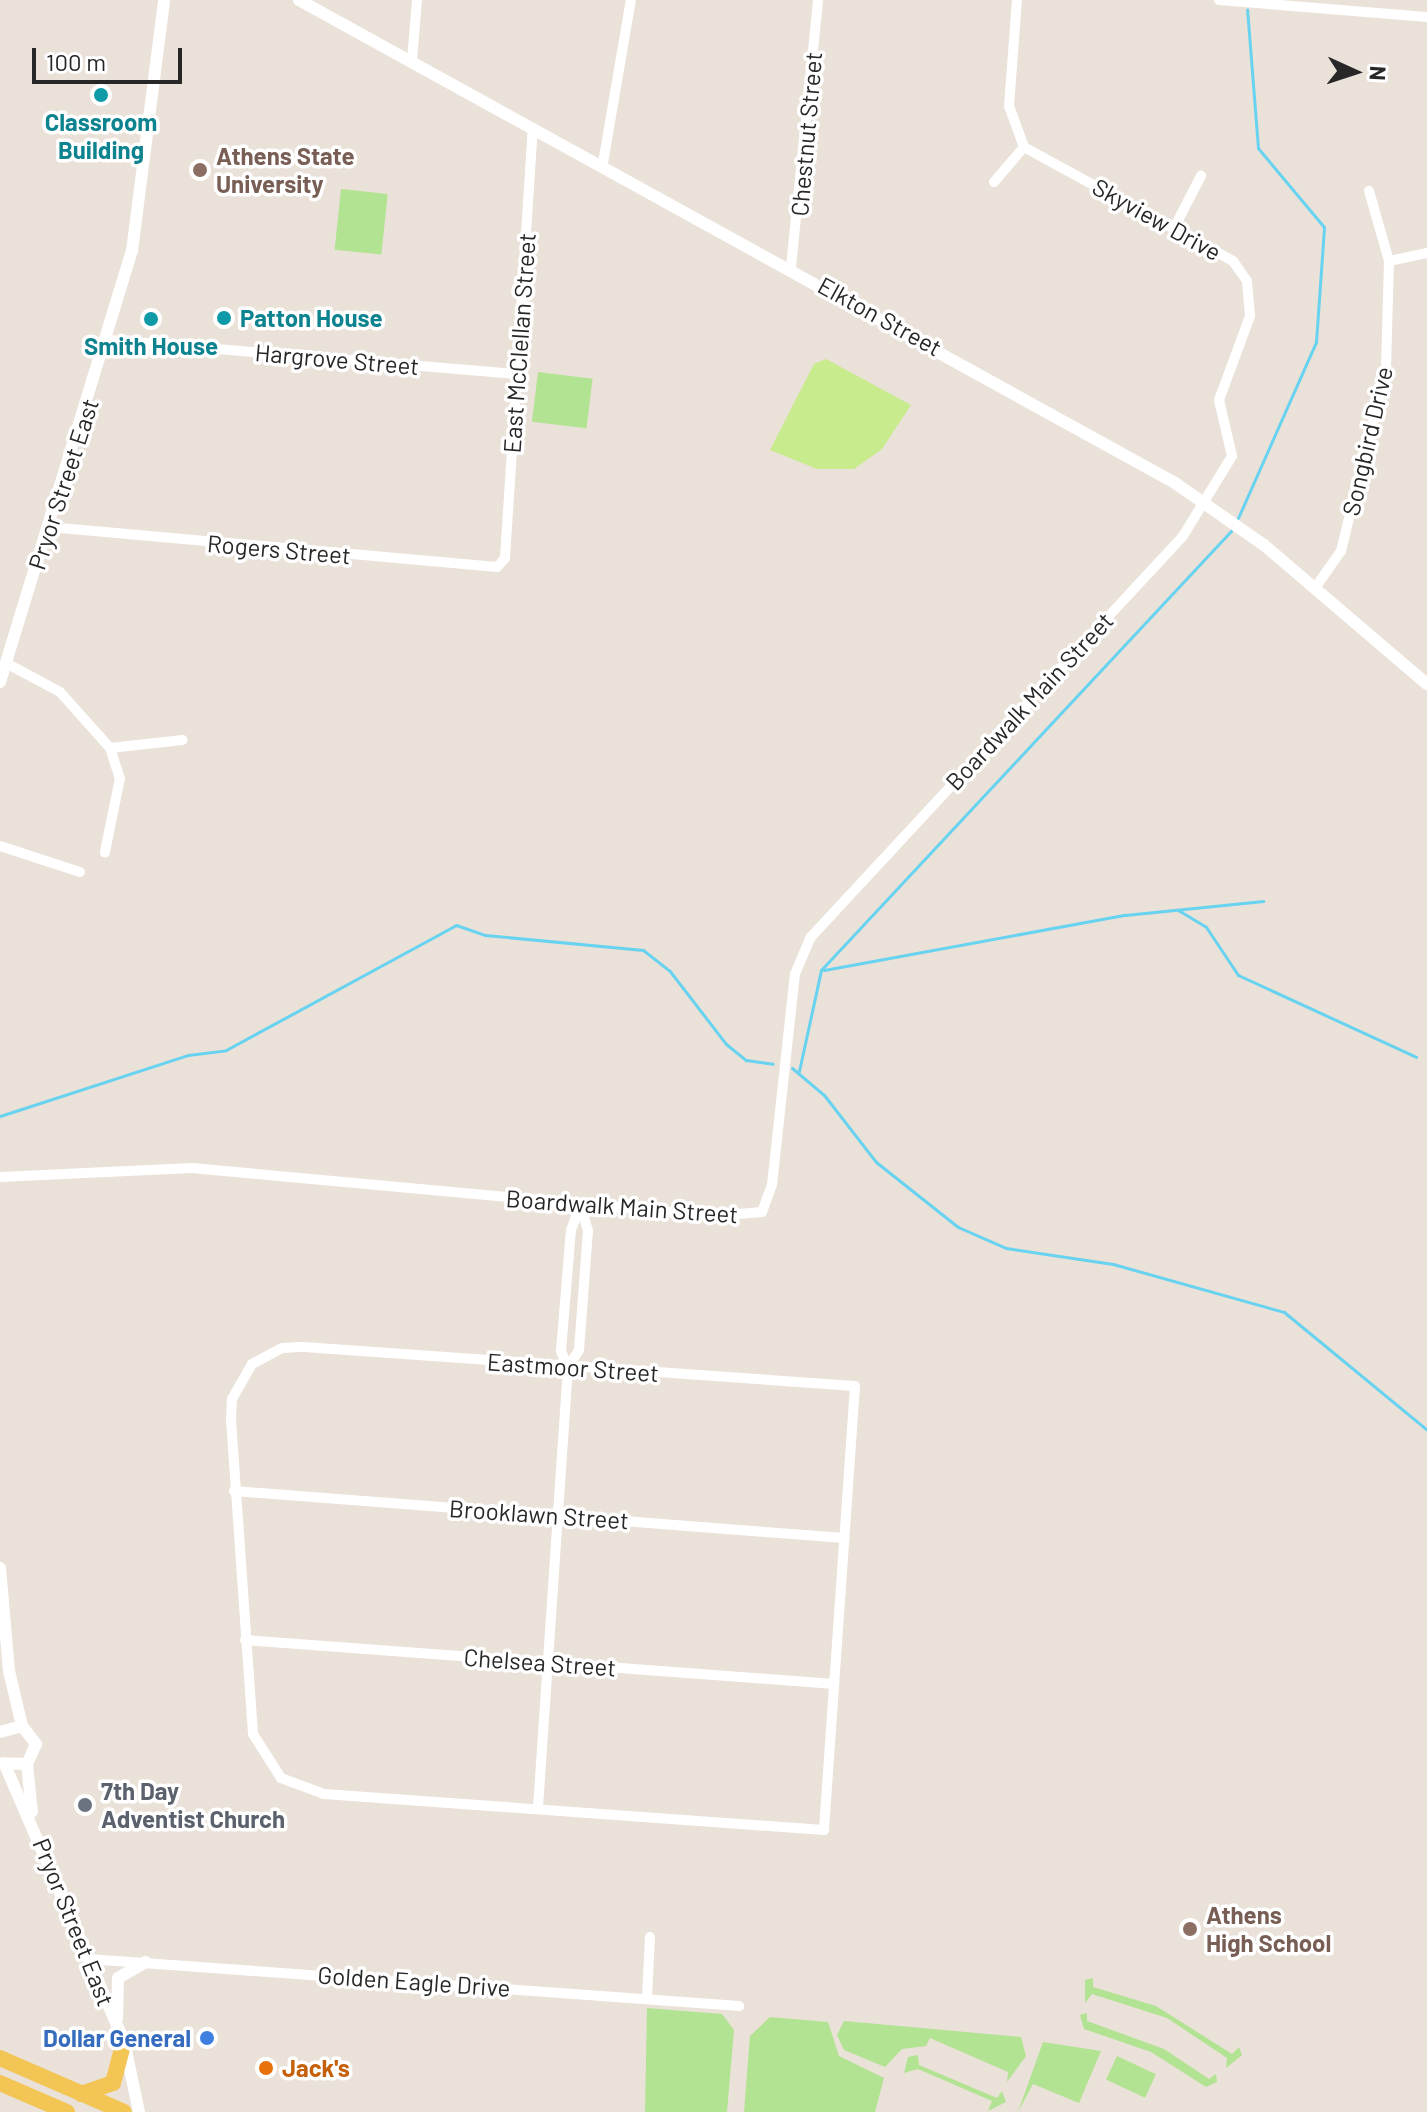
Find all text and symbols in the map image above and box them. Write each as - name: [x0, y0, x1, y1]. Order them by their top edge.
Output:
- scale bar: [36, 32, 186, 82]
- north arrow: [1315, 32, 1395, 112]
- text: 100 m: [46, 47, 106, 76]
- street label: Chestnut Street: [784, 51, 828, 217]
- text: N: [1366, 65, 1392, 81]
- marker: Classroom Building: [92, 86, 110, 104]
- place label: Classroom Building: [45, 108, 157, 164]
- place label: Athens State University: [216, 142, 355, 198]
- marker: Athens State University: [191, 161, 209, 179]
- street label: Skyview Drive: [1088, 172, 1226, 266]
- street label: East McClellan Street: [497, 232, 541, 454]
- street label: Elkton Street: [813, 270, 947, 362]
- place label: Patton House: [240, 304, 383, 332]
- marker: Patton House: [215, 309, 233, 327]
- marker: Smith House: [142, 310, 160, 328]
- place label: Smith House: [84, 332, 218, 360]
- street label: Hargrove Street: [254, 337, 420, 381]
- street label: Songbird Drive: [1336, 364, 1398, 518]
- street label: Pryor Street East: [22, 395, 104, 573]
- street label: Rogers Street: [206, 528, 352, 570]
- street label: Boardwalk Main Street: [939, 606, 1119, 796]
- street label: Boardwalk Main Street: [505, 1184, 739, 1228]
- street label: Eastmoor Street: [486, 1347, 660, 1387]
- street label: Brooklawn Street: [448, 1493, 630, 1535]
- street label: Chelsea Street: [463, 1642, 617, 1682]
- place label: 7th Day Adventist Church: [101, 1777, 285, 1833]
- marker: 7th Day Adventist Church: [76, 1796, 94, 1814]
- street label: Pryor Street East: [27, 1834, 121, 2010]
- place label: Athens High School: [1206, 1901, 1331, 1957]
- marker: Athens High School: [1181, 1920, 1199, 1938]
- street label: Golden Eagle Drive: [317, 1960, 511, 2002]
- place label: Dollar General: [43, 2024, 191, 2052]
- marker: Dollar General: [198, 2029, 216, 2047]
- place label: Jack's: [282, 2054, 350, 2082]
- marker: Jack's: [257, 2059, 275, 2077]

